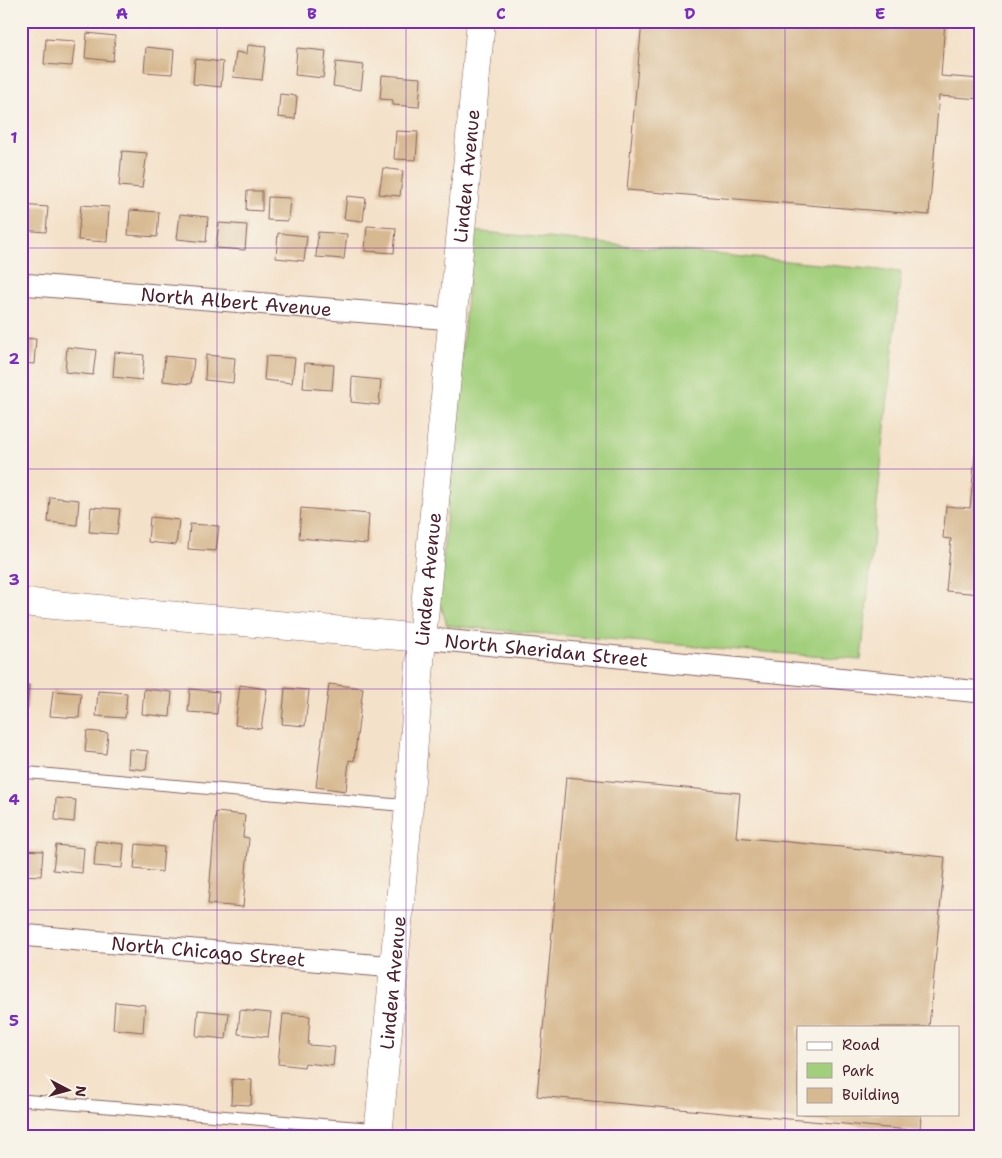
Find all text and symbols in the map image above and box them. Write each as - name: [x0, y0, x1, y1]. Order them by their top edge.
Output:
- text: A: [116, 3, 128, 24]
- text: B: [307, 3, 317, 24]
- text: C: [496, 3, 506, 24]
- text: D: [684, 3, 696, 24]
- text: E: [875, 3, 885, 24]
- street label: Linden Avenue: [448, 108, 486, 244]
- text: 1: [10, 127, 18, 148]
- street label: North Albert Avenue: [140, 282, 333, 322]
- text: 2: [8, 348, 20, 369]
- street label: Linden Avenue: [409, 511, 447, 647]
- text: 3: [8, 569, 20, 590]
- street label: North Sheridan Street: [443, 628, 649, 673]
- text: 4: [8, 789, 20, 810]
- street label: Linden Avenue: [374, 915, 412, 1051]
- street label: North Chicago Street: [110, 931, 306, 972]
- text: 5: [9, 1010, 19, 1031]
- legend: [797, 1026, 960, 1116]
- text: Road: [842, 1035, 880, 1055]
- text: Park: [842, 1061, 874, 1081]
- north arrow: [42, 1066, 92, 1116]
- text: N: [71, 1085, 90, 1098]
- text: Building: [842, 1085, 899, 1105]

